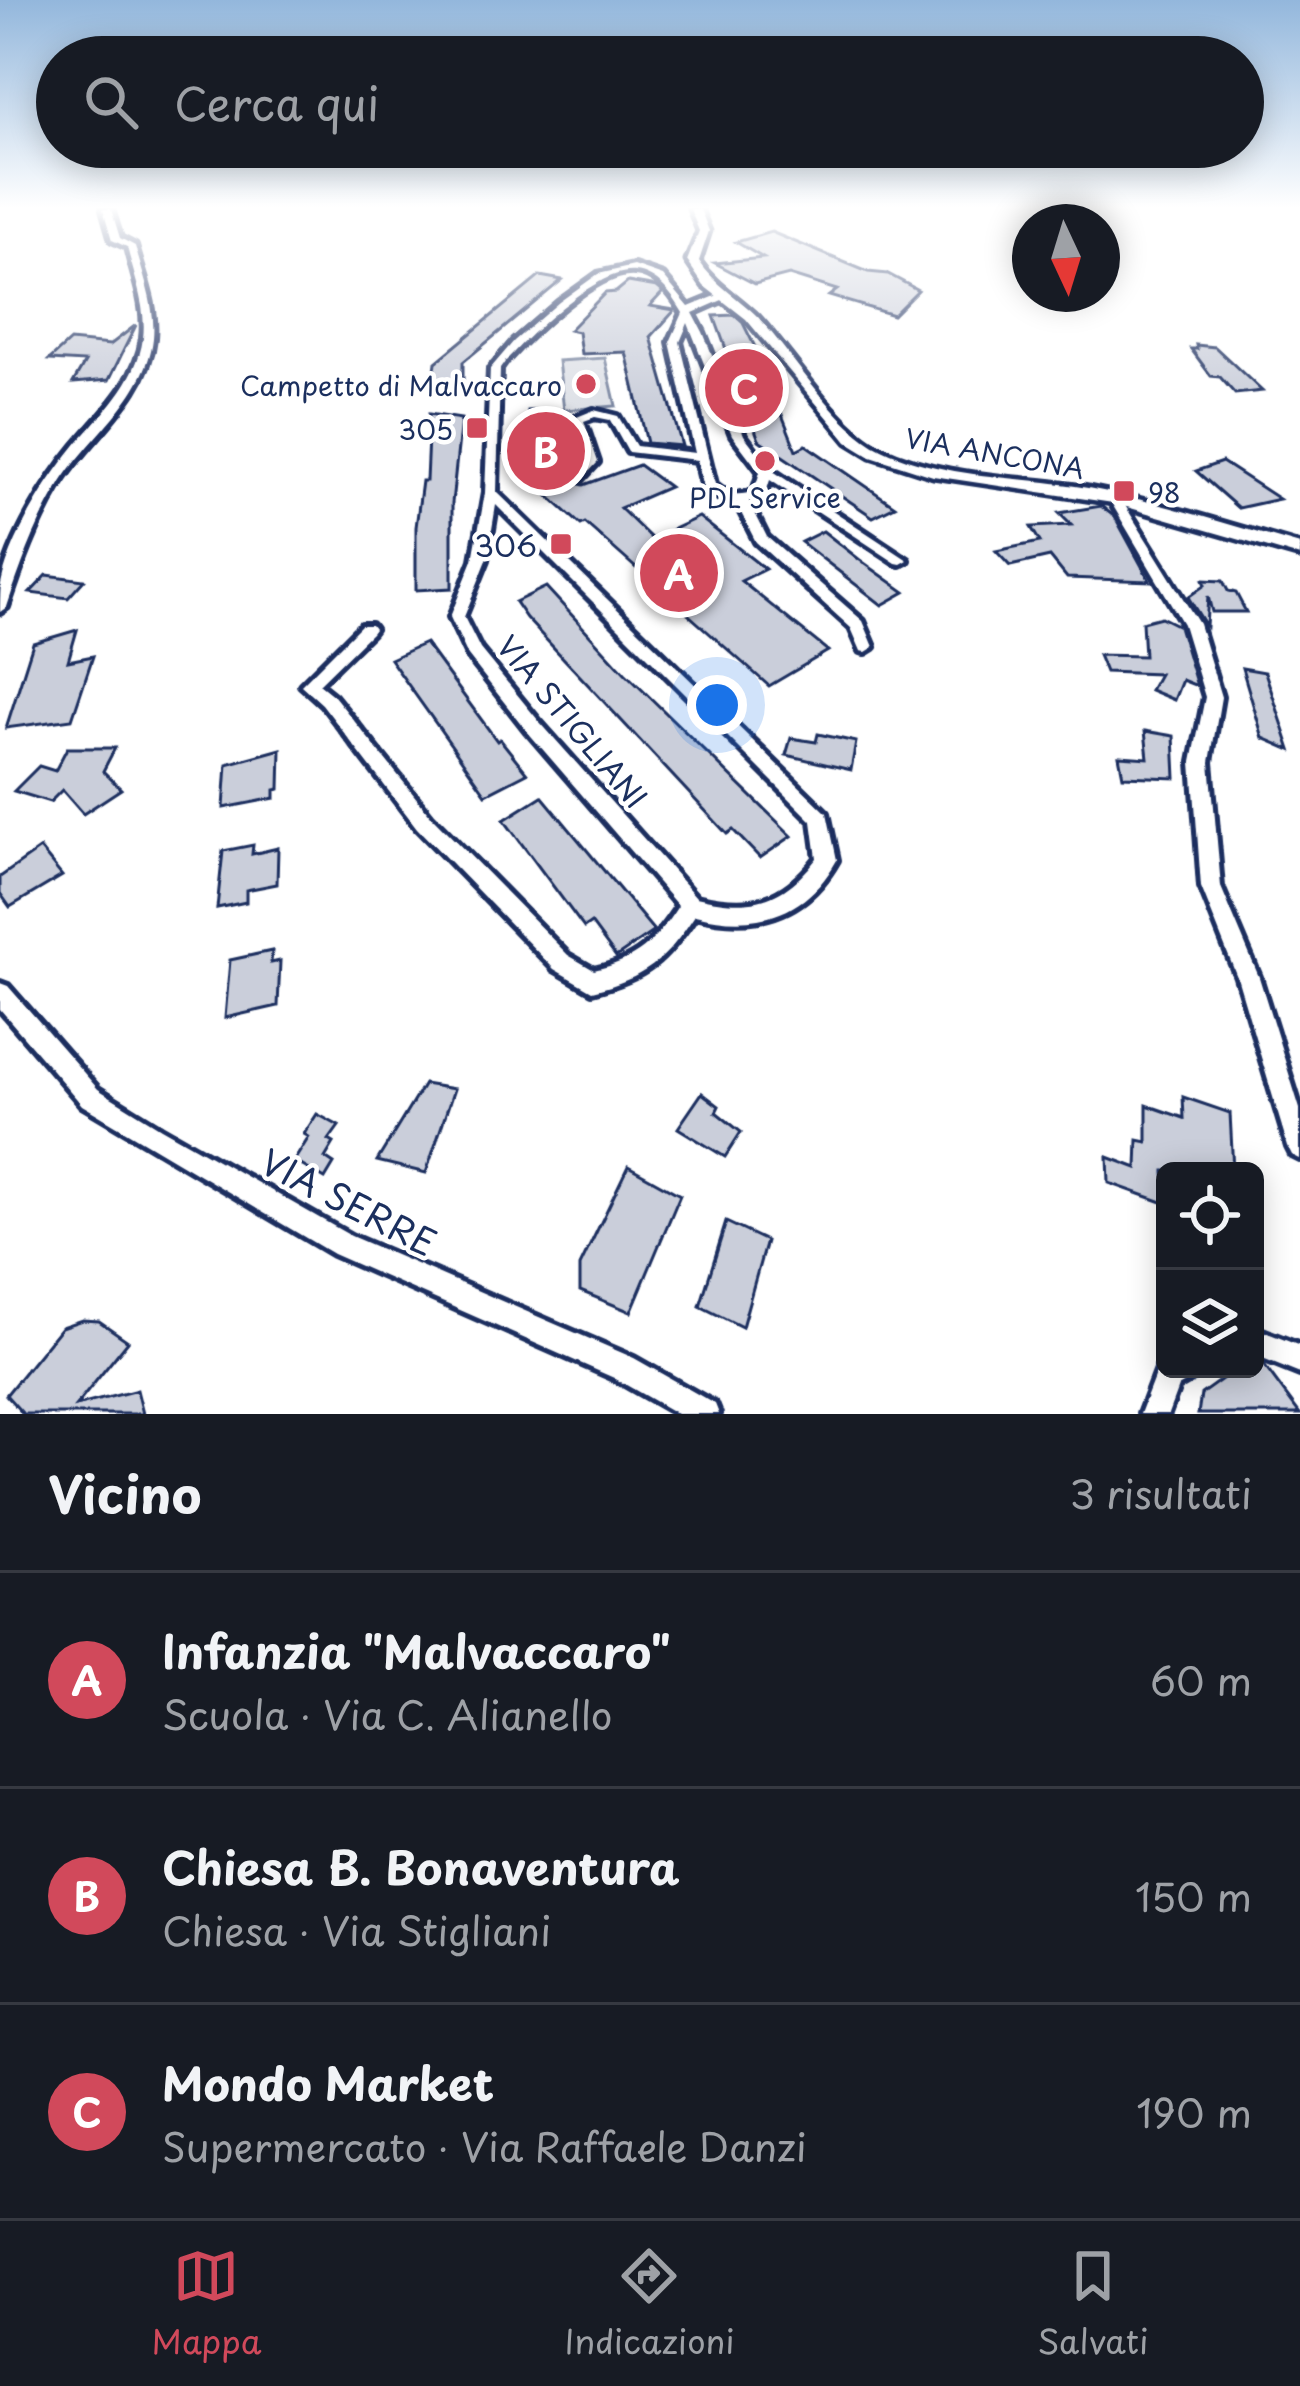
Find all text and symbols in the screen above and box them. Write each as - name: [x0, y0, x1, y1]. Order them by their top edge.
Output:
- search box: [36, 36, 1264, 168]
- text: Cerca qui: [174, 68, 379, 136]
- icon: search: [78, 69, 144, 135]
- north arrow: [1012, 204, 1120, 312]
- pin: C: [705, 343, 783, 433]
- place label: Campetto di Malvaccaro: [240, 364, 562, 405]
- marker: Campetto di Malvaccaro: [573, 371, 599, 397]
- pin: B: [507, 406, 585, 496]
- place label: 305: [398, 408, 453, 449]
- marker: 305: [464, 415, 490, 441]
- street label: VIA ANCONA: [902, 416, 1088, 488]
- marker: PDL Service: [752, 448, 778, 474]
- place label: 98: [1148, 471, 1181, 512]
- place label: PDL Service: [689, 476, 841, 517]
- marker: 98: [1111, 478, 1137, 504]
- place label: 306: [474, 522, 537, 567]
- pin: A: [640, 528, 718, 618]
- marker: 306: [548, 531, 574, 557]
- street label: VIA STIGLIANI: [487, 624, 659, 818]
- your location: [687, 675, 747, 735]
- street label: VIA SERRE: [252, 1134, 446, 1268]
- map controls: [1156, 1162, 1264, 1378]
- button: locate: [1156, 1162, 1264, 1270]
- button: layers: [1156, 1270, 1264, 1378]
- text: Vicino: [48, 1454, 201, 1531]
- text: 3 risultati: [1069, 1463, 1252, 1522]
- text: Infanzia "Malvaccaro": [162, 1616, 671, 1684]
- text: A: [72, 1650, 102, 1709]
- text: 60 m: [1150, 1650, 1252, 1709]
- text: Scuola · Via C. Alianello: [162, 1684, 612, 1743]
- text: Chiesa B. Bonaventura: [162, 1832, 680, 1900]
- text: B: [74, 1866, 100, 1925]
- text: 150 m: [1135, 1866, 1252, 1925]
- text: Chiesa · Via Stigliani: [162, 1900, 551, 1959]
- text: Mondo Market: [162, 2048, 494, 2116]
- text: C: [72, 2082, 102, 2141]
- text: 190 m: [1136, 2082, 1252, 2141]
- text: Supermercato · Via Raffaele Danzi: [162, 2116, 807, 2175]
- tab: Mappa: [152, 2243, 261, 2365]
- tab: Indicazioni: [564, 2243, 735, 2365]
- tab: Salvati: [1038, 2243, 1148, 2365]

